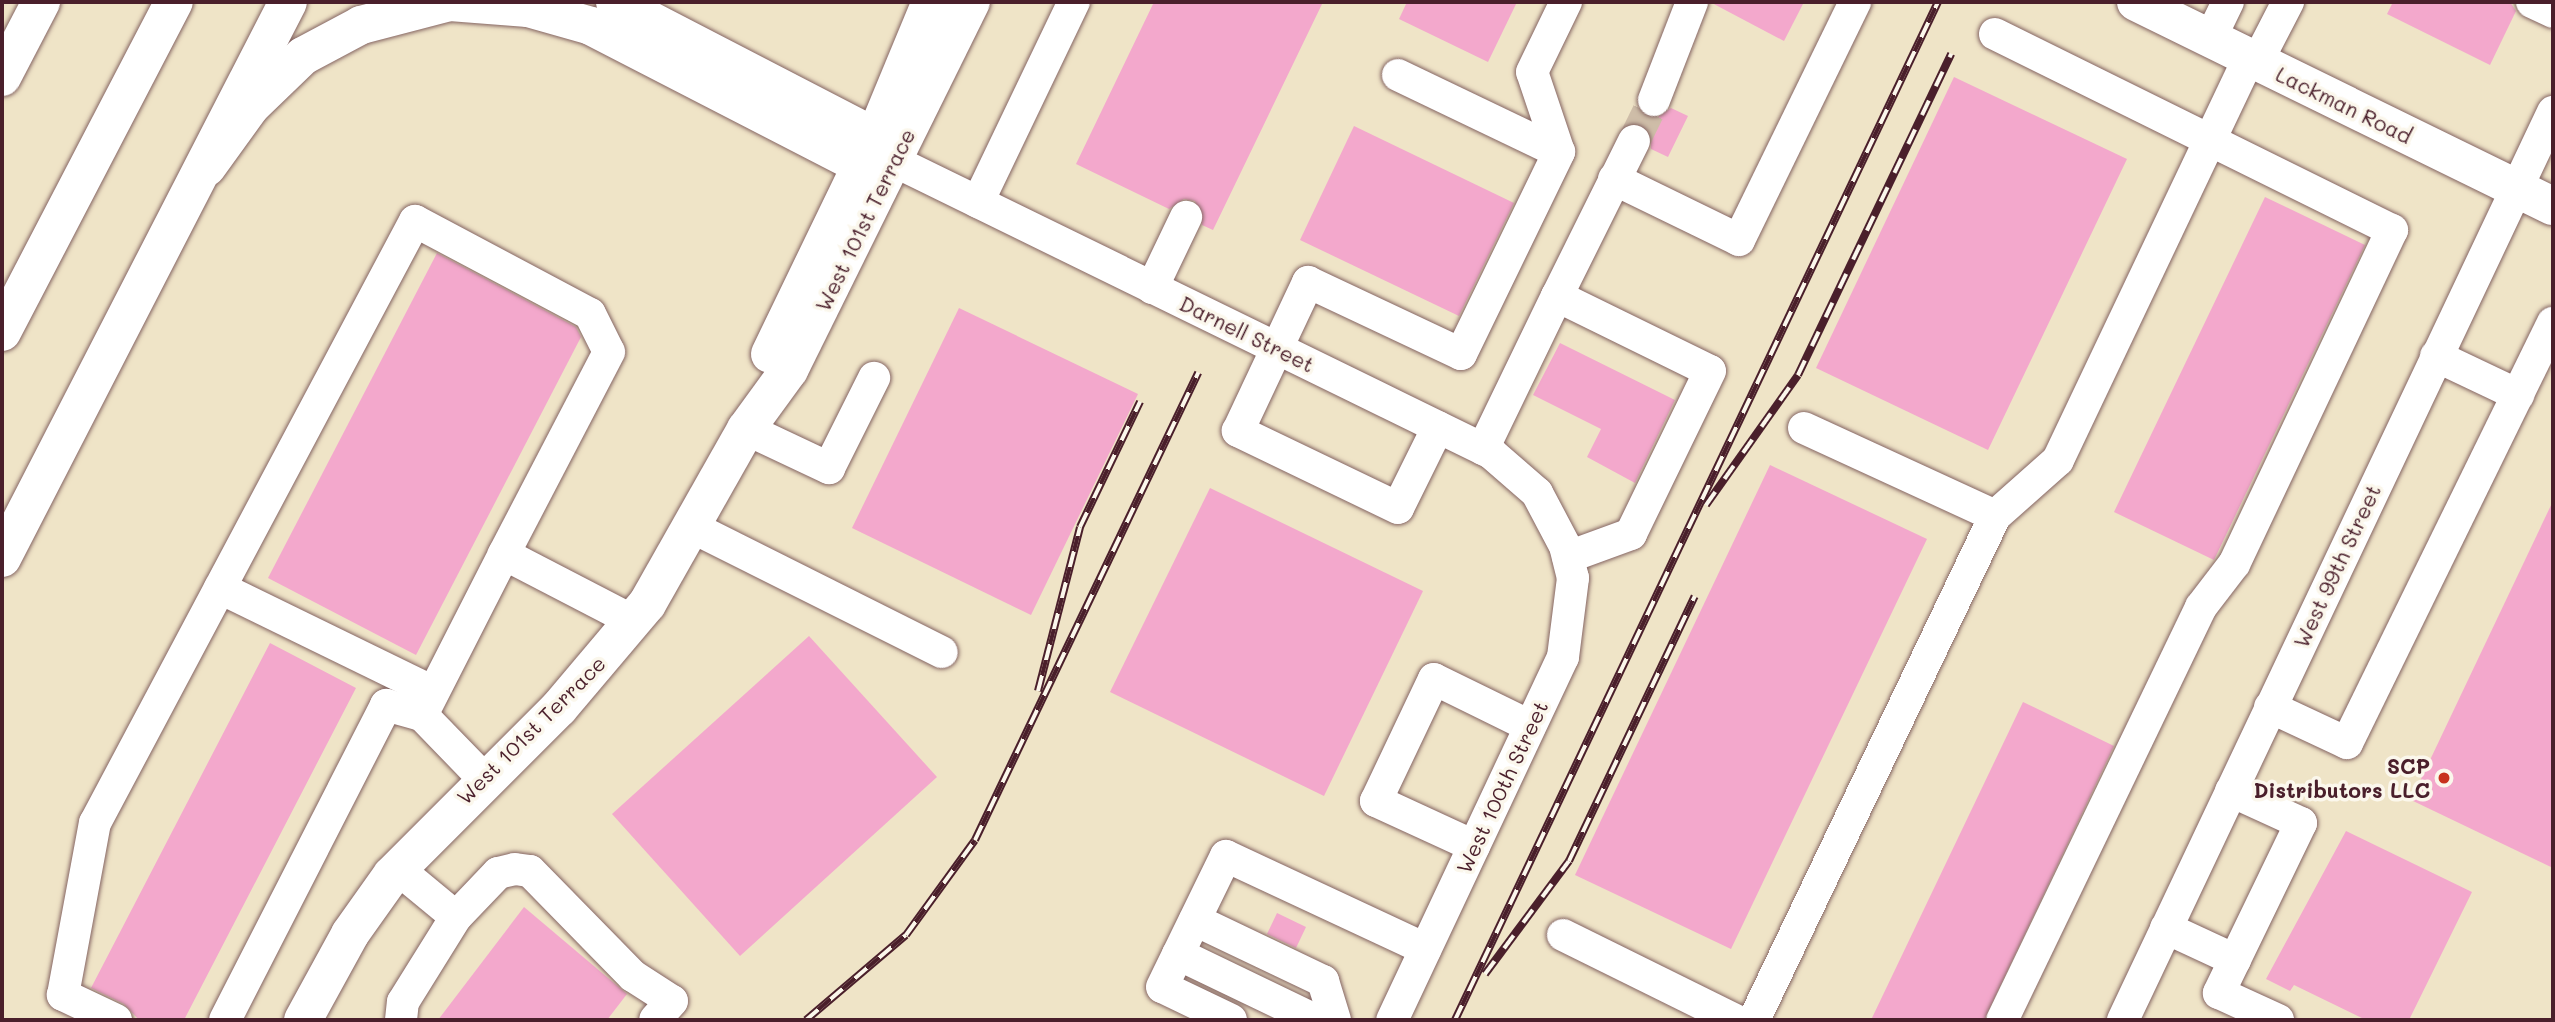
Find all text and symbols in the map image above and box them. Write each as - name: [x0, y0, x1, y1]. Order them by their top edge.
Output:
- street label: Lackman Road: [2272, 61, 2416, 149]
- street label: West 101st Terrace: [810, 125, 920, 315]
- street label: Darnell Street: [1176, 291, 1318, 377]
- street label: West 99th Street: [2288, 480, 2386, 652]
- street label: West 101st Terrace: [451, 650, 611, 810]
- street label: West 100th Street: [1451, 697, 1553, 877]
- place label: SCP Distributors LLC: [2253, 753, 2430, 803]
- marker: SCP Distributors LLC: [2436, 770, 2452, 786]

